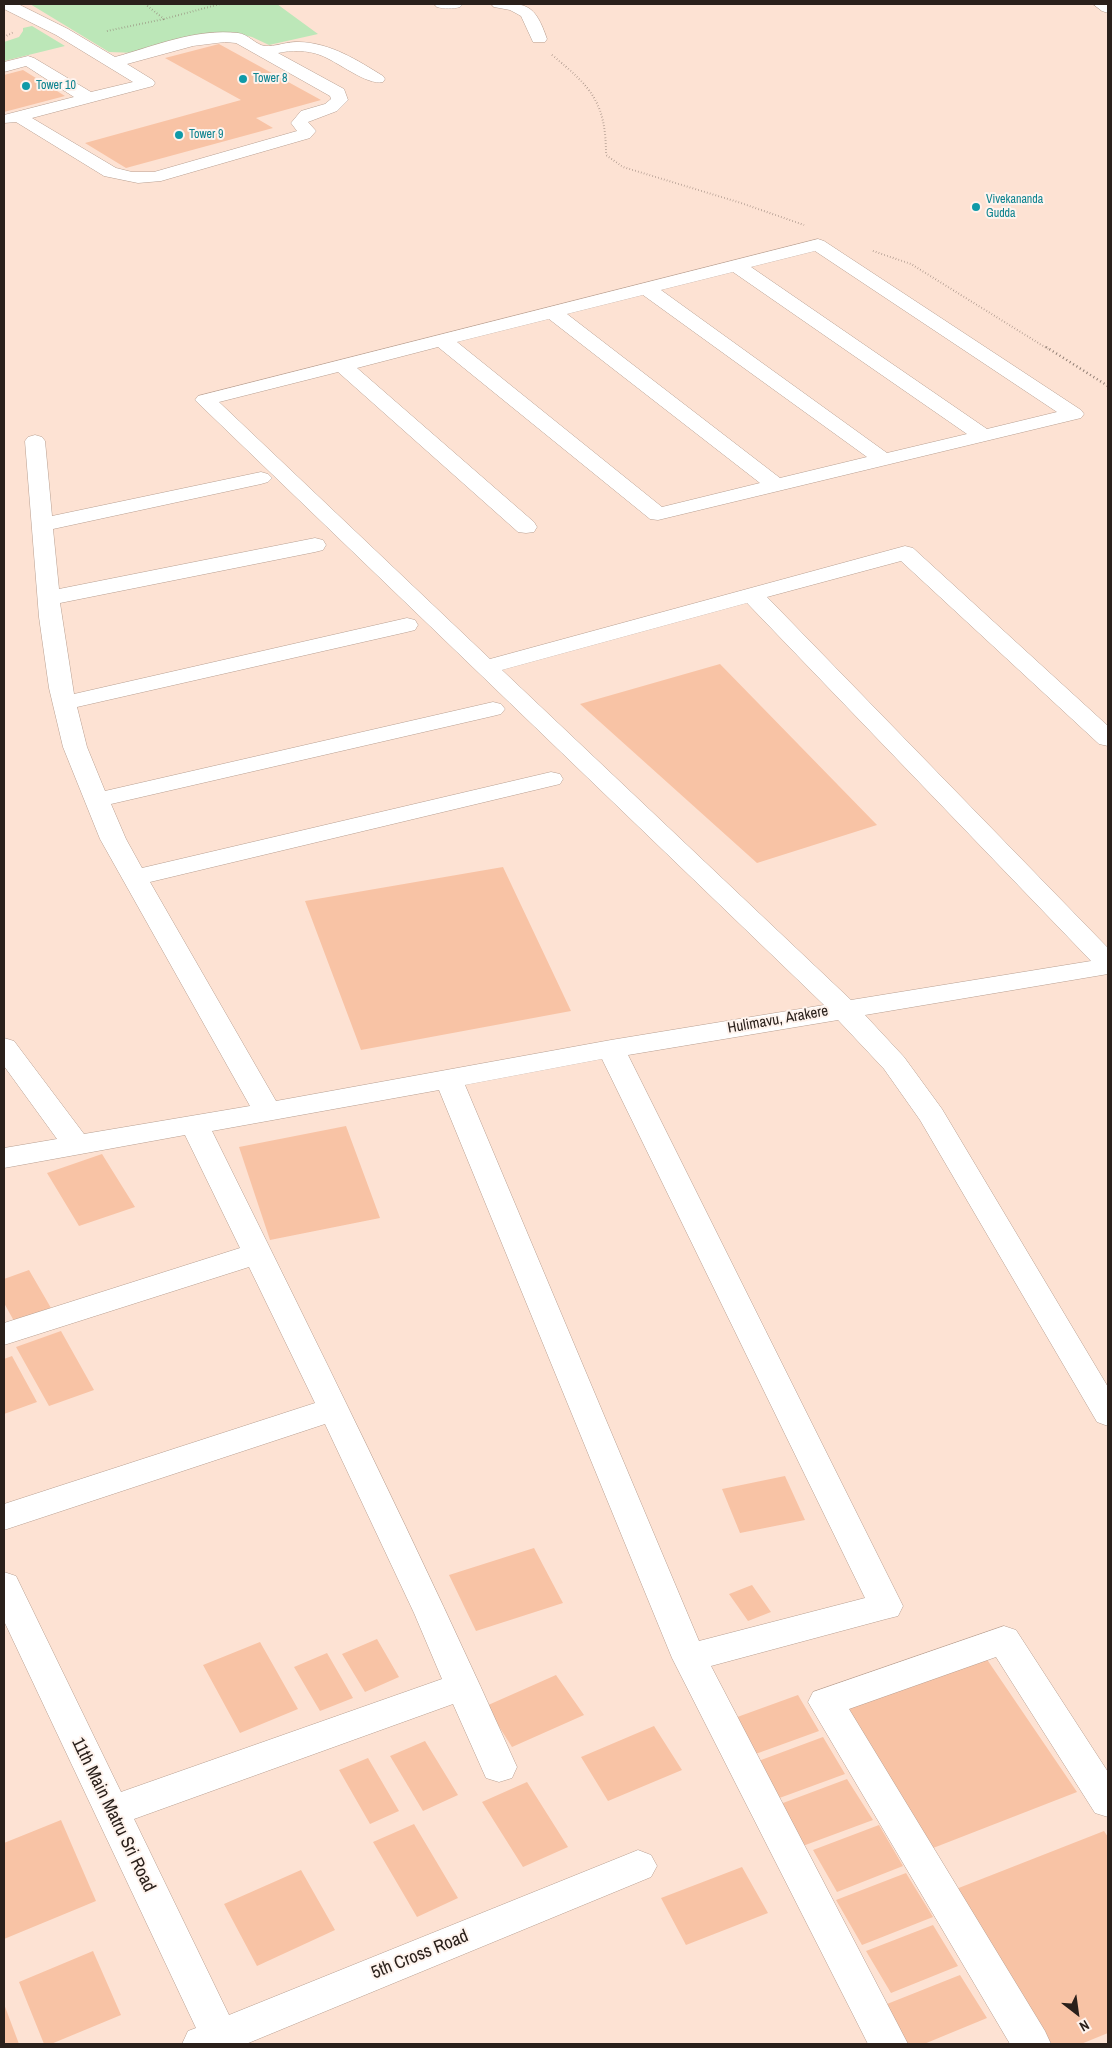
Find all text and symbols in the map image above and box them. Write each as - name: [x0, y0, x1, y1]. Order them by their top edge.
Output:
- place label: Tower 8: [253, 72, 287, 86]
- marker: Tower 8: [237, 73, 249, 85]
- place label: Tower 10: [36, 79, 76, 93]
- marker: Tower 10: [20, 80, 32, 92]
- place label: Tower 9: [189, 128, 223, 142]
- marker: Tower 9: [173, 129, 185, 141]
- place label: Vivekananda Gudda: [986, 193, 1043, 221]
- marker: Vivekananda Gudda: [970, 201, 982, 213]
- street label: Hulimavu, Arakere: [726, 1002, 830, 1038]
- street label: 11th Main Matru Sri Road: [66, 1734, 160, 1896]
- street label: 5th Cross Road: [368, 1926, 472, 1984]
- north arrow: [1052, 1988, 1102, 2038]
- text: N: [1076, 2016, 1093, 2036]

